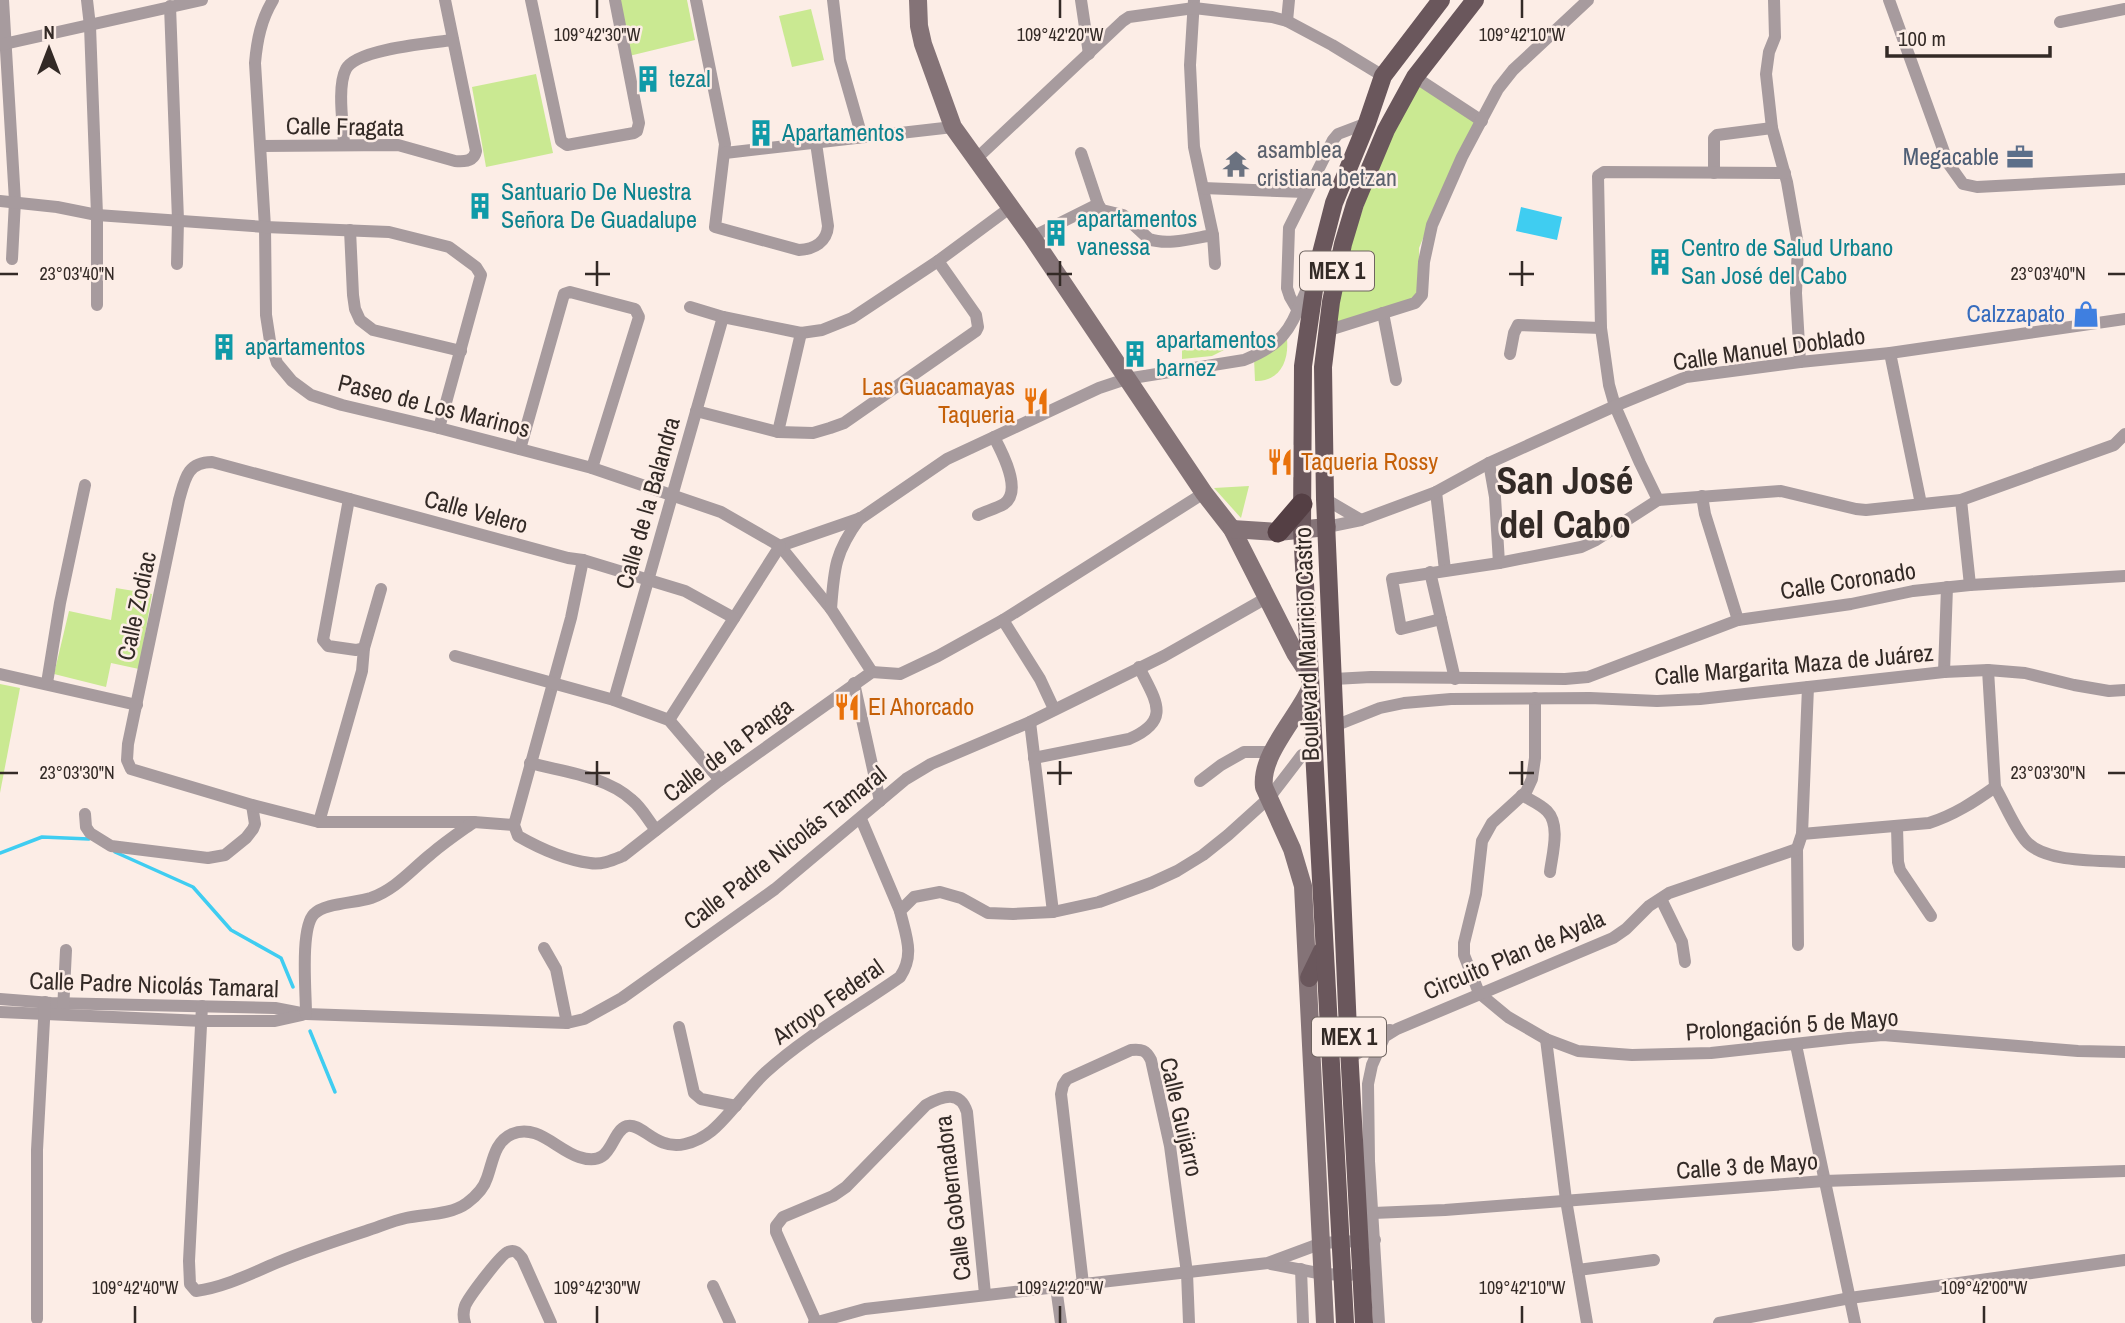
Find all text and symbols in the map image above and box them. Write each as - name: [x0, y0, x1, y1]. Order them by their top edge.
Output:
- north arrow: [14, 14, 84, 84]
- scale bar: [1887, 14, 2050, 58]
- text: N: [43, 19, 55, 45]
- text: 109°42'30"W: [554, 22, 640, 47]
- text: 109°42'20"W: [1017, 22, 1103, 47]
- text: 109°42'10"W: [1479, 22, 1565, 47]
- text: 100 m: [1898, 24, 1946, 53]
- place label: tezal: [669, 62, 711, 94]
- building icon: tezal: [633, 64, 663, 94]
- street label: Calle Fragata: [286, 109, 404, 143]
- place label: Apartamentos: [781, 116, 905, 148]
- building icon: Apartamentos: [746, 118, 776, 148]
- place label: asamblea cristiana betzan: [1257, 133, 1397, 193]
- place label: Megacable: [1903, 140, 1999, 172]
- office icon: Megacable: [2005, 142, 2035, 172]
- temple icon: asamblea cristiana betzan: [1221, 149, 1251, 179]
- place label: Santuario De Nuestra Señora De Guadalupe: [501, 175, 697, 235]
- building icon: Santuario De Nuestra Señora De Guadalupe: [465, 191, 495, 221]
- place label: apartamentos vanessa: [1077, 202, 1197, 262]
- building icon: apartamentos vanessa: [1041, 218, 1071, 248]
- place label: Centro de Salud Urbano San José del Cabo: [1681, 231, 1893, 291]
- building icon: Centro de Salud Urbano San José del Cabo: [1645, 247, 1675, 277]
- road number: MEX 1: [1300, 252, 1374, 290]
- text: 23°03'40"N: [39, 261, 115, 286]
- text: 23°03'40"N: [2010, 261, 2086, 286]
- place label: Calzzapato: [1967, 297, 2065, 329]
- shop icon: Calzzapato: [2071, 299, 2101, 329]
- street label: Calle Manuel Doblado: [1671, 319, 1867, 377]
- place label: apartamentos barnez: [1156, 323, 1276, 383]
- place label: apartamentos: [245, 330, 365, 362]
- building icon: apartamentos: [209, 332, 239, 362]
- building icon: apartamentos barnez: [1120, 339, 1150, 369]
- street label: Paseo de Los Marinos: [335, 366, 534, 444]
- place label: Las Guacamayas Taqueria: [862, 370, 1015, 430]
- restaurant icon: Las Guacamayas Taqueria: [1021, 386, 1051, 416]
- street label: Calle de la Balandra: [607, 413, 687, 592]
- place label: Taqueria Rossy: [1301, 445, 1438, 477]
- restaurant icon: Taqueria Rossy: [1265, 447, 1295, 477]
- district label: San José del Cabo: [1497, 455, 1633, 550]
- street label: Calle Velero: [421, 482, 532, 540]
- street label: Boulevard Mauricio Castro: [1286, 527, 1326, 762]
- street label: Calle Zodiac: [109, 548, 163, 663]
- street label: Calle Coronado: [1778, 554, 1918, 607]
- street label: Calle Margarita Maza de Juárez: [1653, 636, 1935, 692]
- street label: Calle de la Panga: [656, 690, 799, 809]
- place label: El Ahorcado: [868, 690, 974, 722]
- restaurant icon: El Ahorcado: [832, 692, 862, 722]
- street label: Calle Padre Nicolás Tamaral: [676, 758, 893, 937]
- text: 23°03'30"N: [39, 760, 115, 785]
- text: 23°03'30"N: [2010, 760, 2086, 785]
- street label: Circuito Plan de Ayala: [1418, 901, 1609, 1007]
- street label: Arroyo Federal: [765, 951, 890, 1052]
- street label: Calle Padre Nicolás Tamaral: [29, 964, 279, 1004]
- street label: Prolongación 5 de Mayo: [1684, 1001, 1899, 1047]
- road number: MEX 1: [1312, 1018, 1386, 1056]
- street label: Calle Guijarro: [1153, 1054, 1211, 1180]
- street label: Calle Gobernadora: [926, 1114, 978, 1283]
- street label: Calle 3 de Mayo: [1675, 1144, 1819, 1186]
- text: 109°42'40"W: [92, 1275, 178, 1300]
- text: 109°42'30"W: [554, 1275, 640, 1300]
- text: 109°42'20"W: [1017, 1275, 1103, 1300]
- text: 109°42'10"W: [1479, 1275, 1565, 1300]
- text: 109°42'00"W: [1941, 1275, 2027, 1300]

